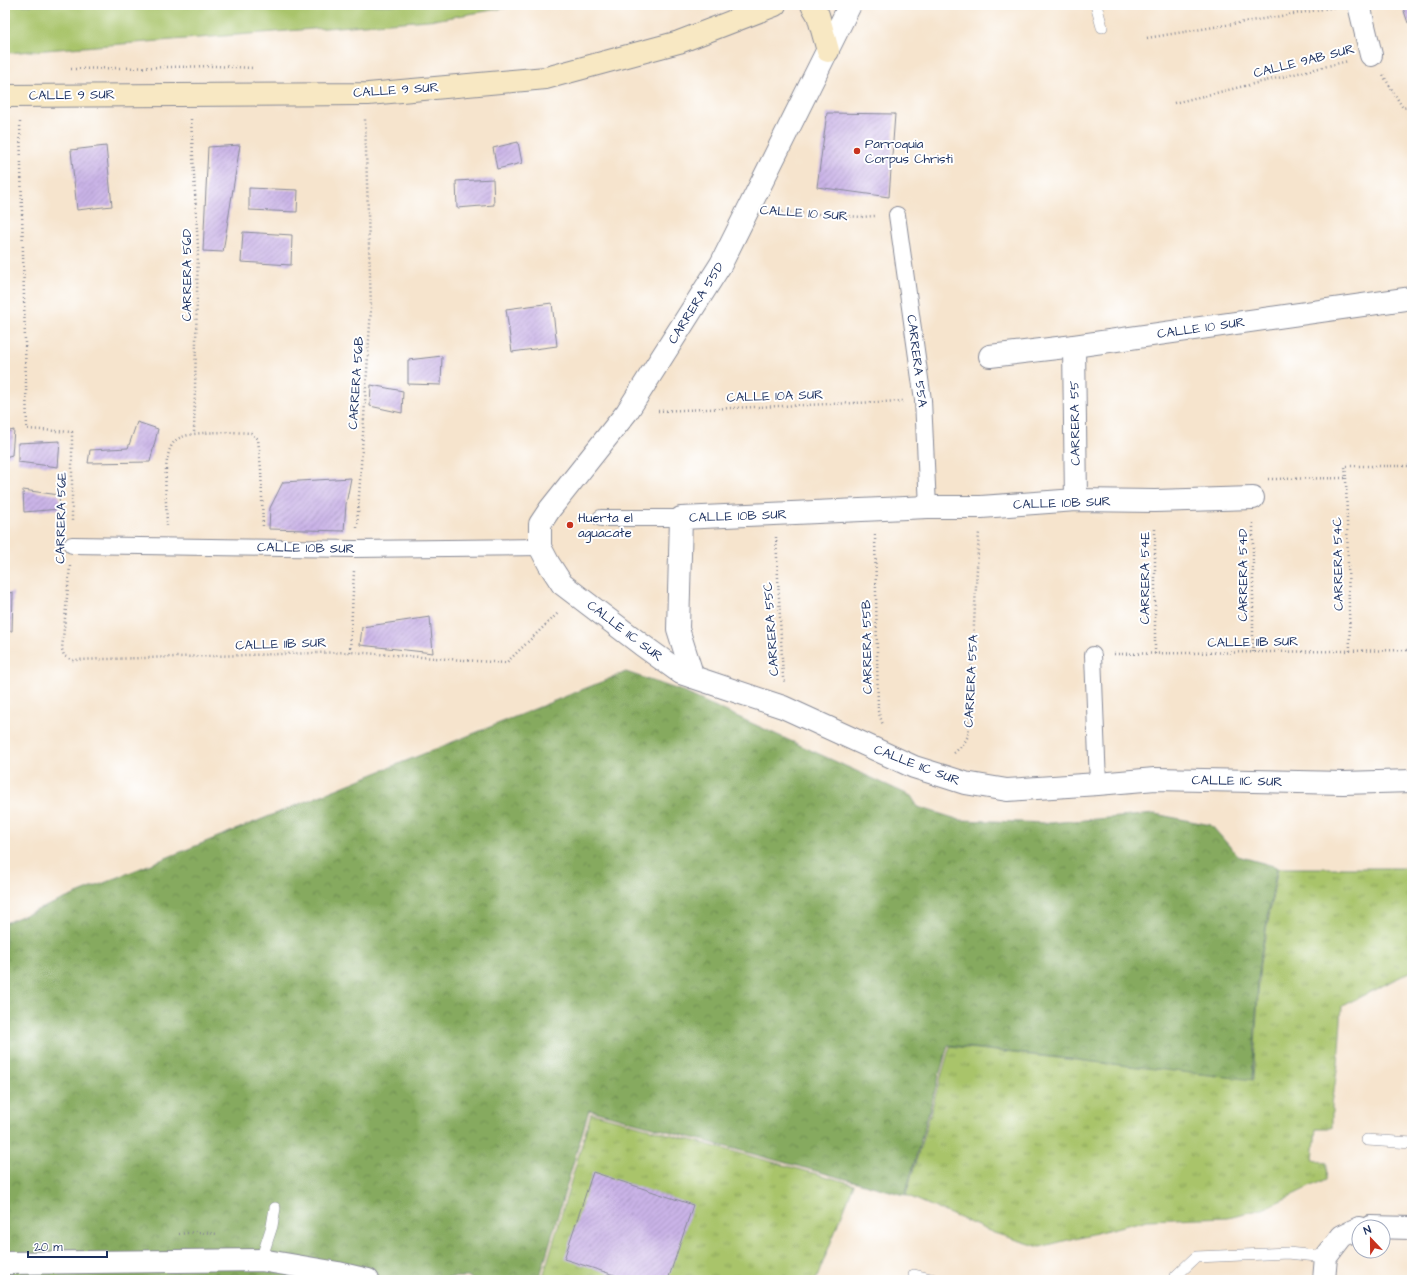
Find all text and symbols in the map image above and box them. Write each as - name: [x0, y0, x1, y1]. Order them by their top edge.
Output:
- street label: CALLE 9AB SUR: [1252, 40, 1356, 82]
- street label: CALLE 9 SUR: [352, 78, 440, 102]
- street label: CALLE 9 SUR: [29, 85, 115, 105]
- place label: Parroquia Corpus Christi: [865, 135, 953, 168]
- marker: Parroquia Corpus Christi: [852, 146, 862, 156]
- street label: CALLE 10 SUR: [759, 201, 849, 225]
- street label: CARRERA 56D: [178, 228, 196, 321]
- street label: CARRERA 55D: [664, 258, 729, 347]
- street label: CALLE 10 SUR: [1156, 313, 1246, 343]
- street label: CARRERA 55A: [902, 314, 932, 409]
- street label: CARRERA 56B: [344, 336, 368, 430]
- street label: CARRERA 55: [1065, 380, 1085, 466]
- street label: CALLE 10A SUR: [726, 385, 824, 407]
- street label: CARRERA 56E: [51, 472, 71, 564]
- street label: CALLE 10B SUR: [1013, 492, 1111, 514]
- street label: CALLE 10B SUR: [689, 505, 787, 527]
- place label: Huerta el aguacate: [578, 509, 633, 543]
- street label: CARRERA 54C: [1328, 517, 1348, 611]
- marker: Huerta el aguacate: [565, 520, 575, 530]
- street label: CARRERA 54D: [1234, 528, 1252, 622]
- street label: CARRERA 54E: [1136, 532, 1154, 624]
- street label: CALLE 10B SUR: [257, 538, 355, 558]
- street label: CARRERA 55C: [759, 581, 783, 677]
- street label: CALLE 11C SUR: [583, 596, 667, 666]
- street label: CARRERA 55B: [857, 600, 877, 694]
- street label: CALLE 11B SUR: [1207, 632, 1299, 652]
- street label: CALLE 11B SUR: [235, 633, 327, 655]
- street label: CARRERA 55A: [960, 633, 982, 728]
- street label: CALLE 11C SUR: [871, 740, 963, 790]
- street label: CALLE 11C SUR: [1191, 771, 1283, 791]
- north arrow: [1351, 1219, 1391, 1259]
- text: N: [1361, 1222, 1374, 1238]
- scale bar: [28, 1233, 107, 1259]
- text: 20 m: [34, 1239, 63, 1256]

